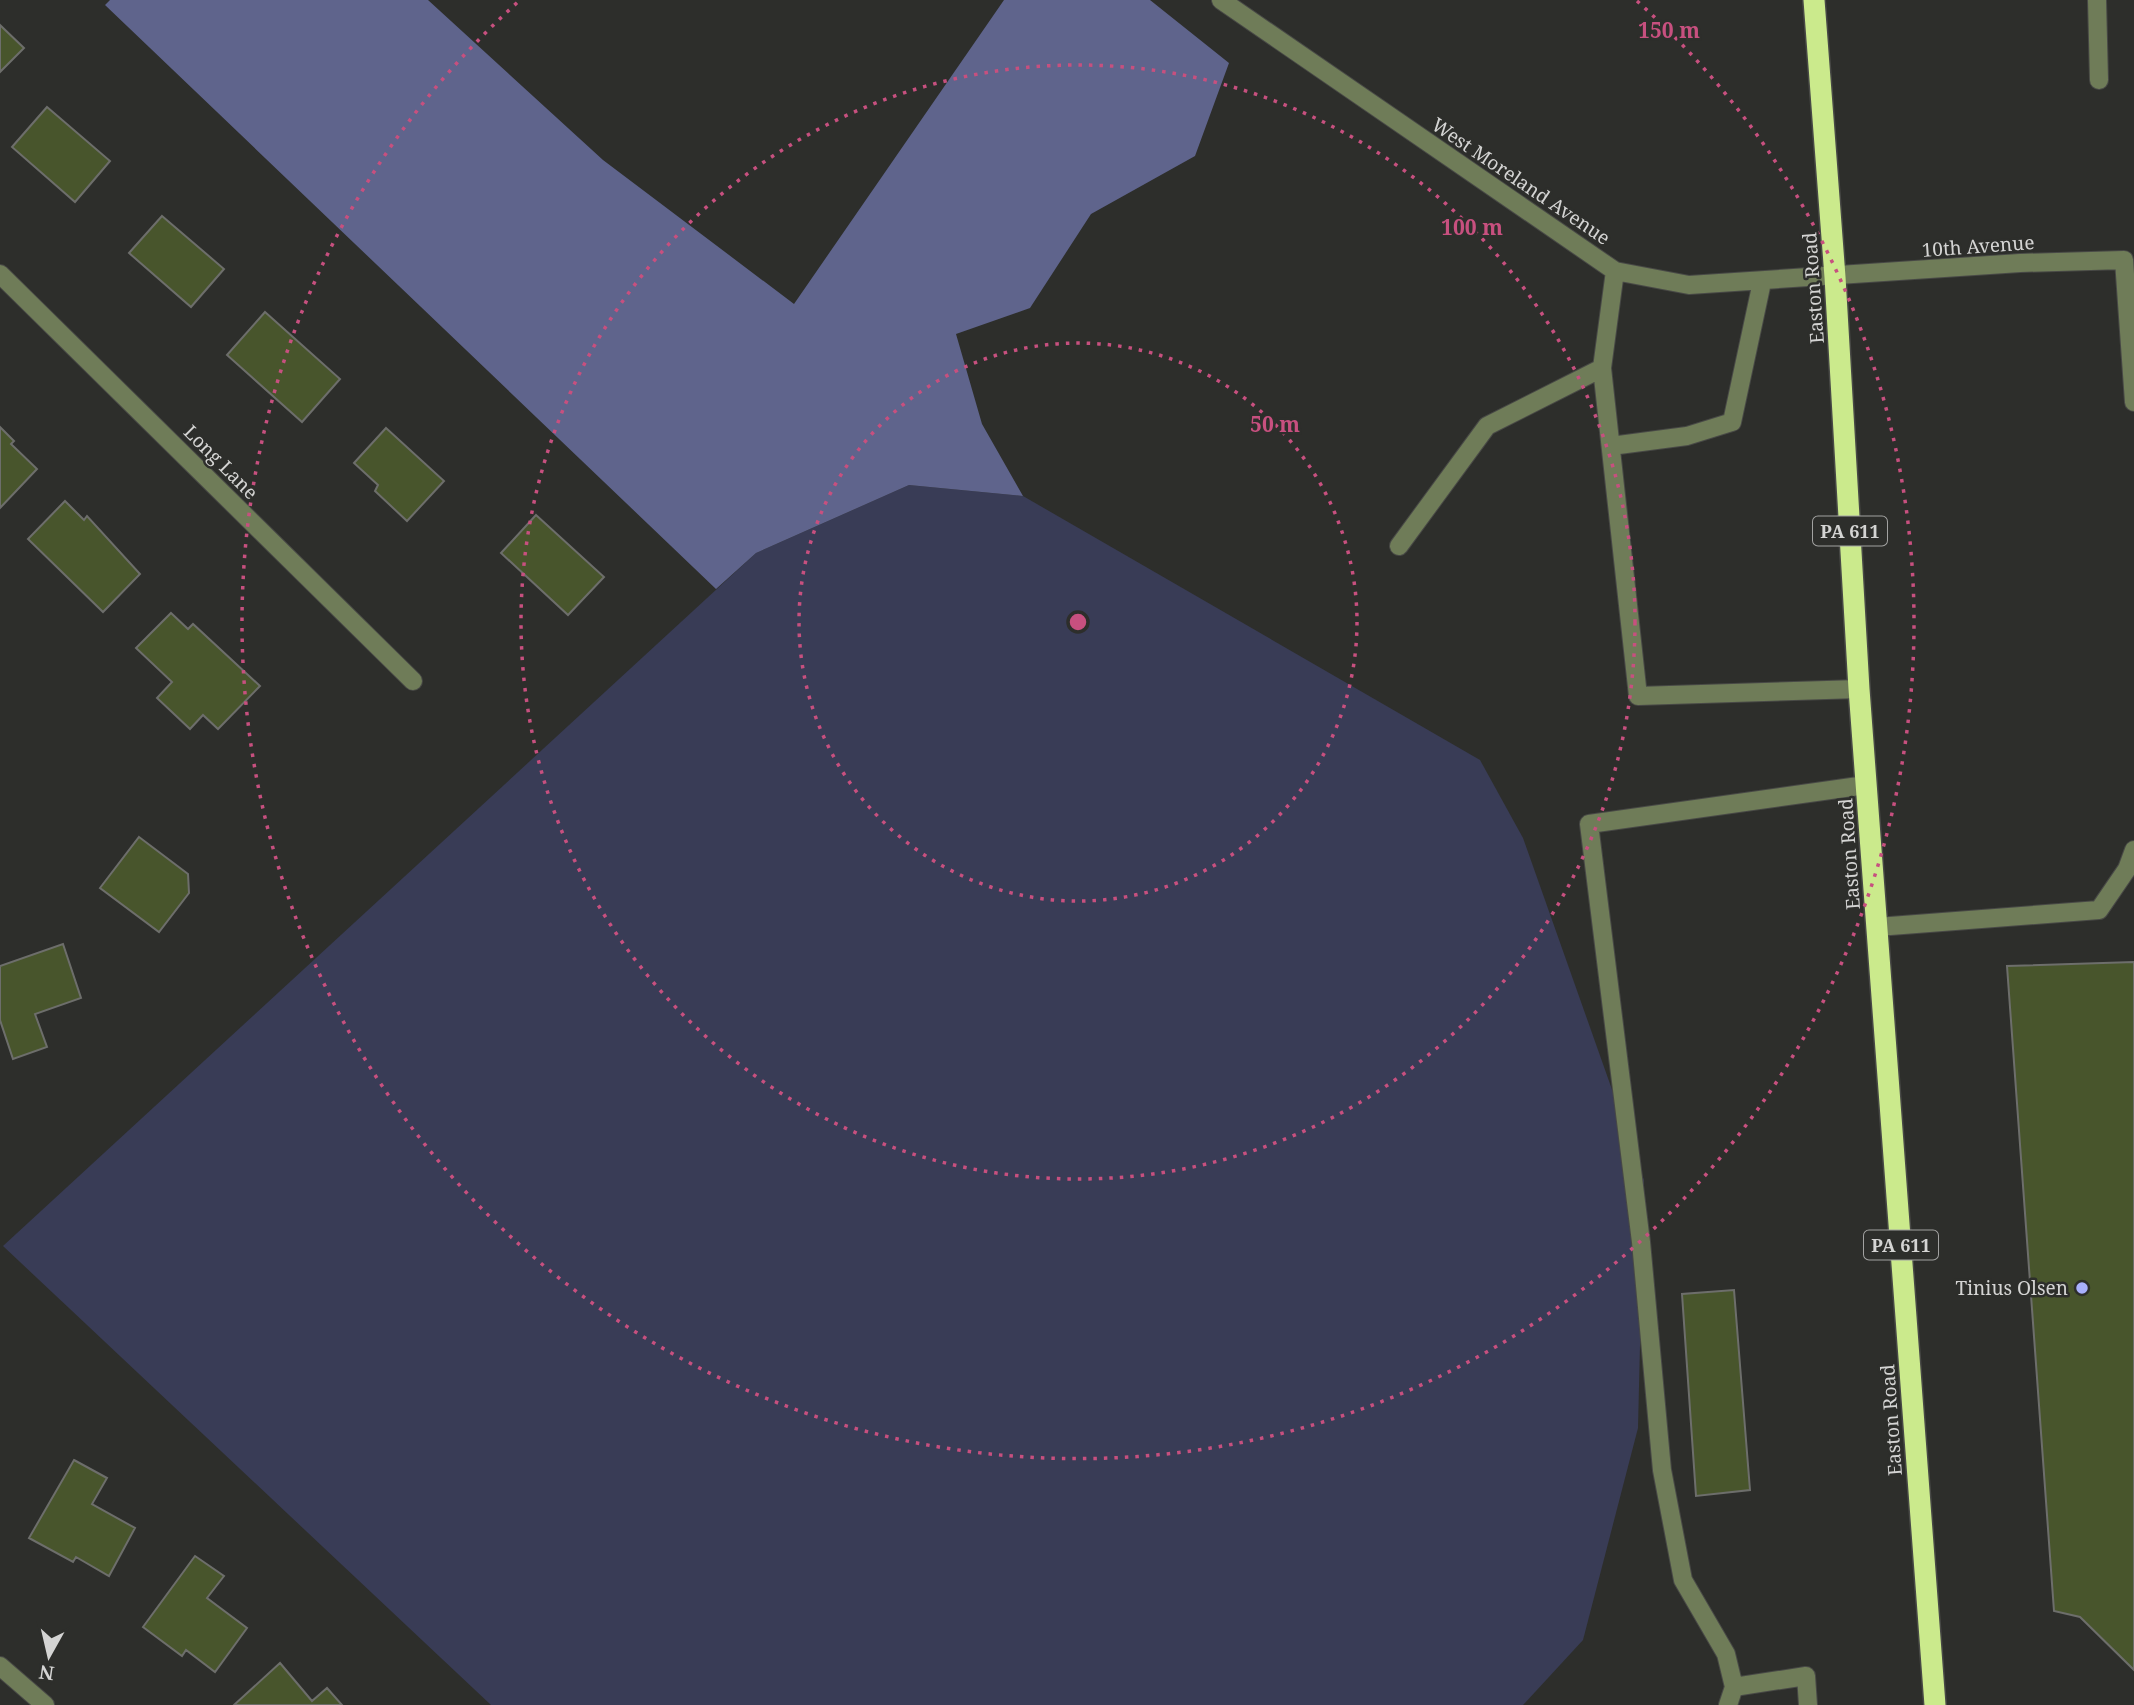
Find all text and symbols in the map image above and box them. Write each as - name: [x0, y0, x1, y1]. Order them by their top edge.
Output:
- text: 150 m: [1638, 16, 1700, 44]
- street label: West Moreland Avenue: [1427, 111, 1615, 251]
- text: 100 m: [1441, 213, 1503, 241]
- street label: 10th Avenue: [1921, 229, 2035, 263]
- street label: Easton Road: [1796, 231, 1830, 345]
- text: 50 m: [1250, 410, 1300, 438]
- street label: Long Lane: [178, 419, 264, 505]
- road number: PA 611: [1813, 516, 1887, 546]
- centre of rings: [1066, 610, 1090, 634]
- street label: Easton Road: [1832, 797, 1866, 911]
- road number: PA 611: [1864, 1230, 1938, 1260]
- place label: Tinius Olsen: [1955, 1275, 2068, 1301]
- marker: Tinius Olsen: [2074, 1280, 2090, 1296]
- street label: Easton Road: [1874, 1363, 1908, 1477]
- north arrow: [14, 1621, 84, 1691]
- text: N: [37, 1659, 56, 1687]

